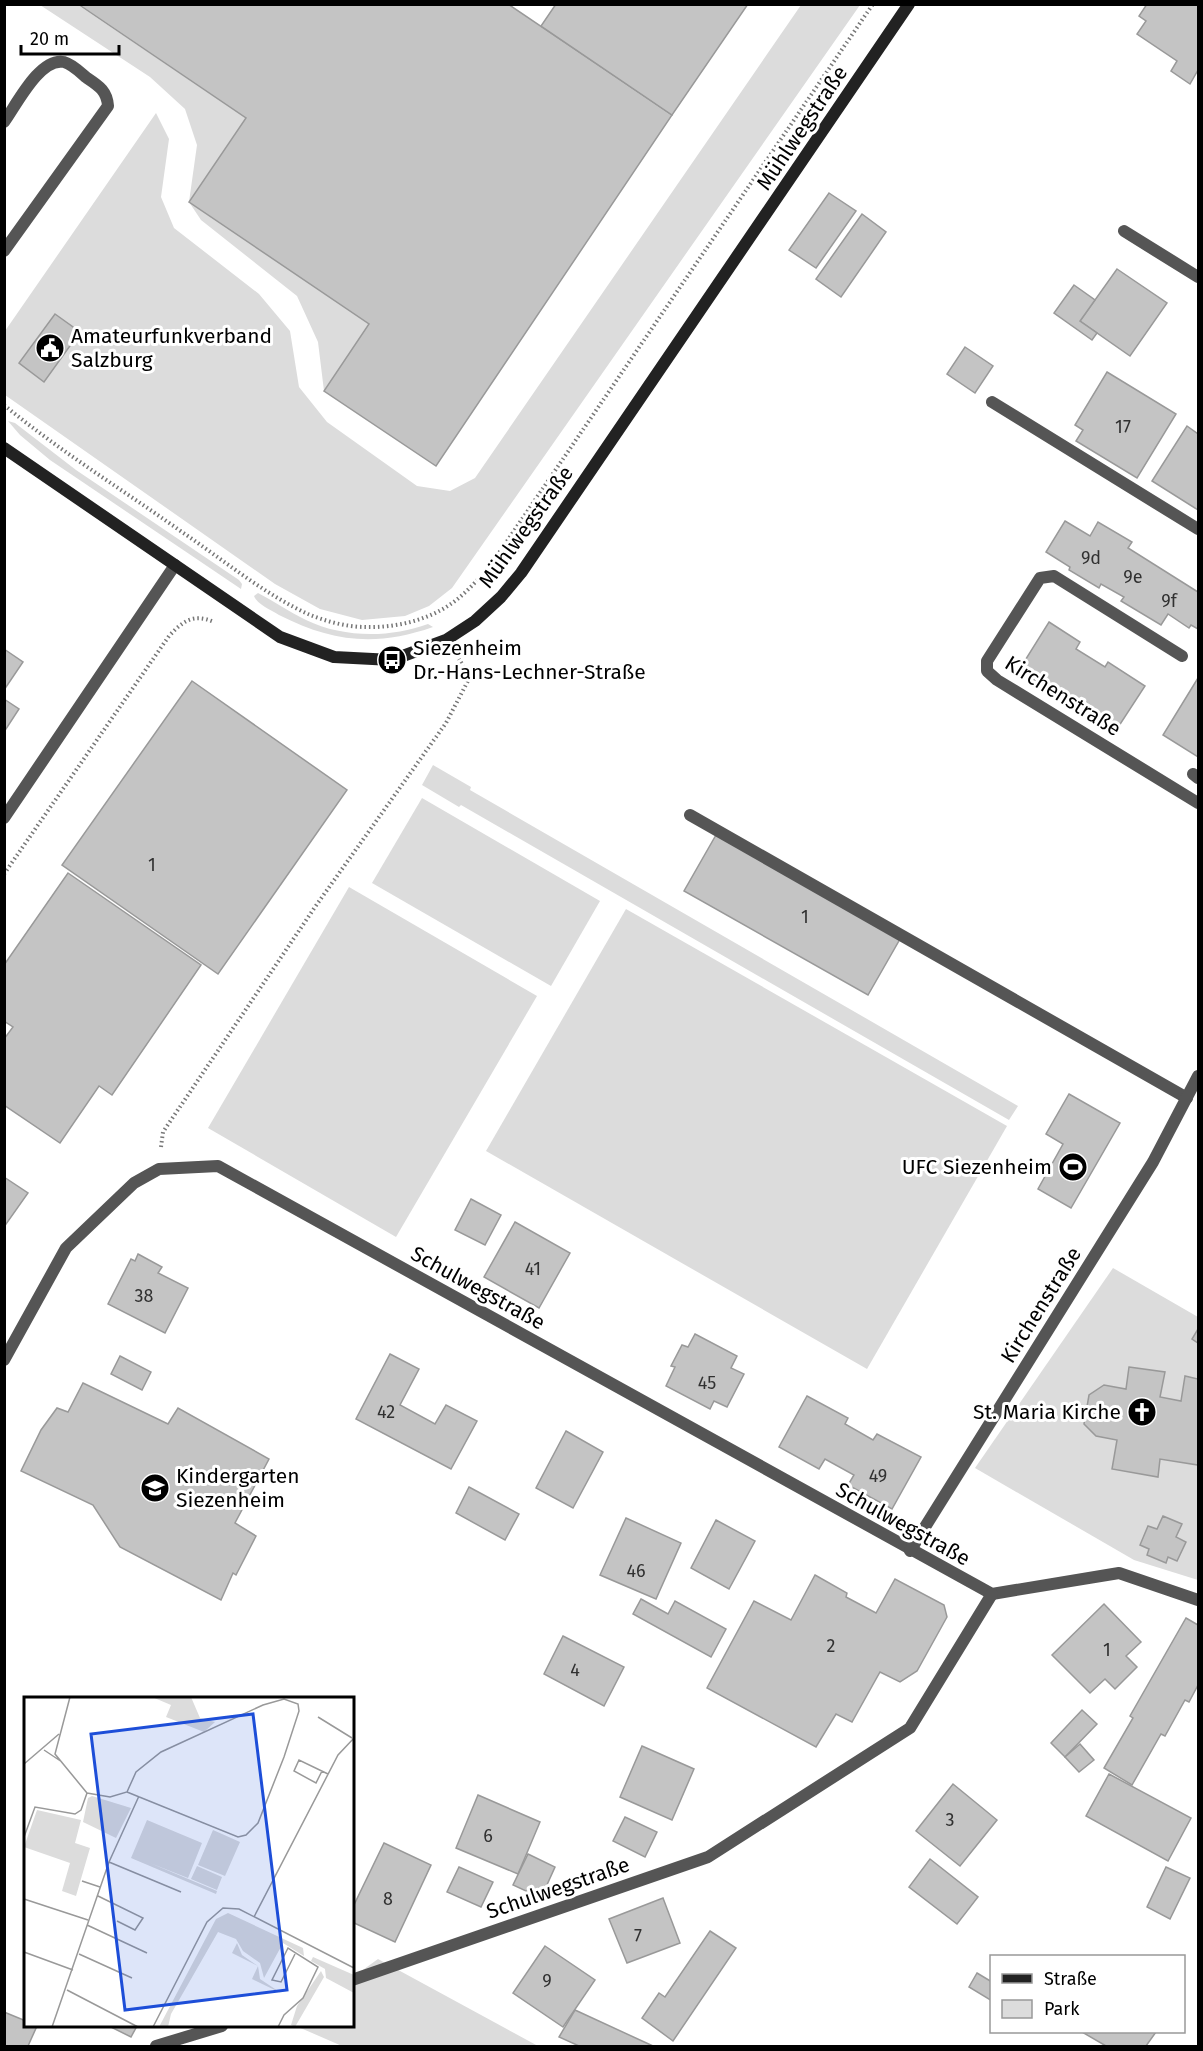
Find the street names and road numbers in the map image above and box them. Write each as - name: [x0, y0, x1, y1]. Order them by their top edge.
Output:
- street label: Mühlwegstraße: [751, 61, 853, 195]
- street label: Mühlwegstraße: [473, 461, 579, 593]
- street label: Kirchenstraße: [1000, 650, 1126, 742]
- street label: Schulwegstraße: [406, 1240, 550, 1336]
- street label: Kirchenstraße: [995, 1242, 1087, 1368]
- street label: Schulwegstraße: [831, 1476, 975, 1572]
- street label: Schulwegstraße: [483, 1851, 633, 1925]

